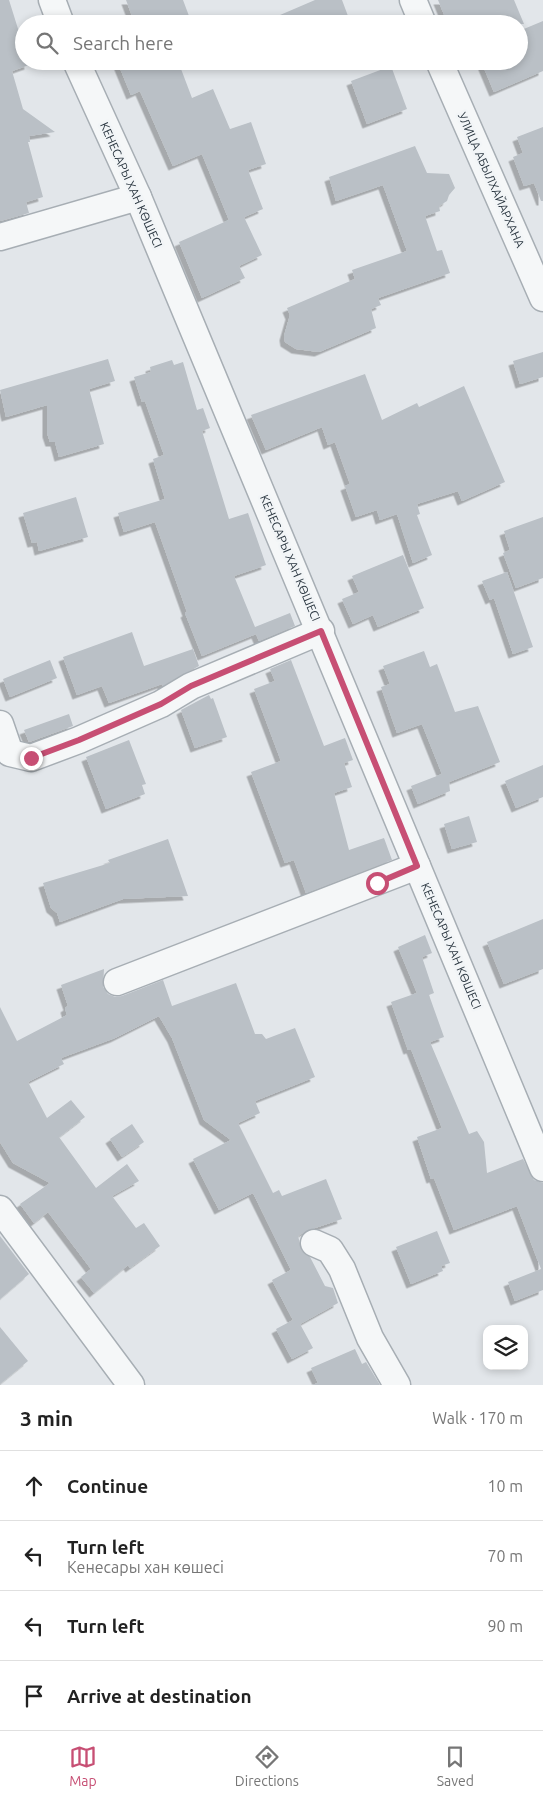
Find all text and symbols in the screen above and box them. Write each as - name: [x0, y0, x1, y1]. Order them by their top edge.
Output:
- search box: [15, 15, 528, 70]
- icon: search: [33, 29, 61, 57]
- text: Search here: [73, 32, 173, 54]
- street label: УЛИЦА АБЫЛХАЙАРХАНА: [456, 110, 527, 250]
- street label: КЕНЕСАРЫ ХАН КӨШЕСІ: [98, 120, 165, 250]
- street label: КЕНЕСАРЫ ХАН КӨШЕСІ: [258, 493, 323, 623]
- route end: [20, 747, 43, 770]
- route start: [366, 872, 389, 895]
- street label: КЕНЕСАРЫ ХАН КӨШЕСІ: [419, 881, 484, 1011]
- map controls: [483, 1325, 528, 1370]
- button: layers: [483, 1325, 528, 1370]
- text: 3 min: [20, 1406, 73, 1430]
- text: Walk · 170 m: [432, 1409, 523, 1427]
- icon: ahead: [20, 1472, 48, 1500]
- text: Continue: [67, 1475, 148, 1497]
- text: 10 m: [487, 1477, 523, 1495]
- text: Turn left: [67, 1536, 145, 1558]
- icon: left: [20, 1542, 48, 1570]
- text: 70 m: [487, 1547, 523, 1565]
- text: Кенесары хан көшесі: [67, 1558, 224, 1576]
- icon: left: [20, 1612, 48, 1640]
- text: Turn left: [67, 1615, 145, 1637]
- text: 90 m: [487, 1617, 523, 1635]
- icon: arrive: [20, 1682, 48, 1710]
- text: Arrive at destination: [67, 1685, 252, 1707]
- tab: Map: [69, 1743, 97, 1789]
- tab: Directions: [235, 1743, 299, 1789]
- tab: Saved: [437, 1743, 474, 1789]

